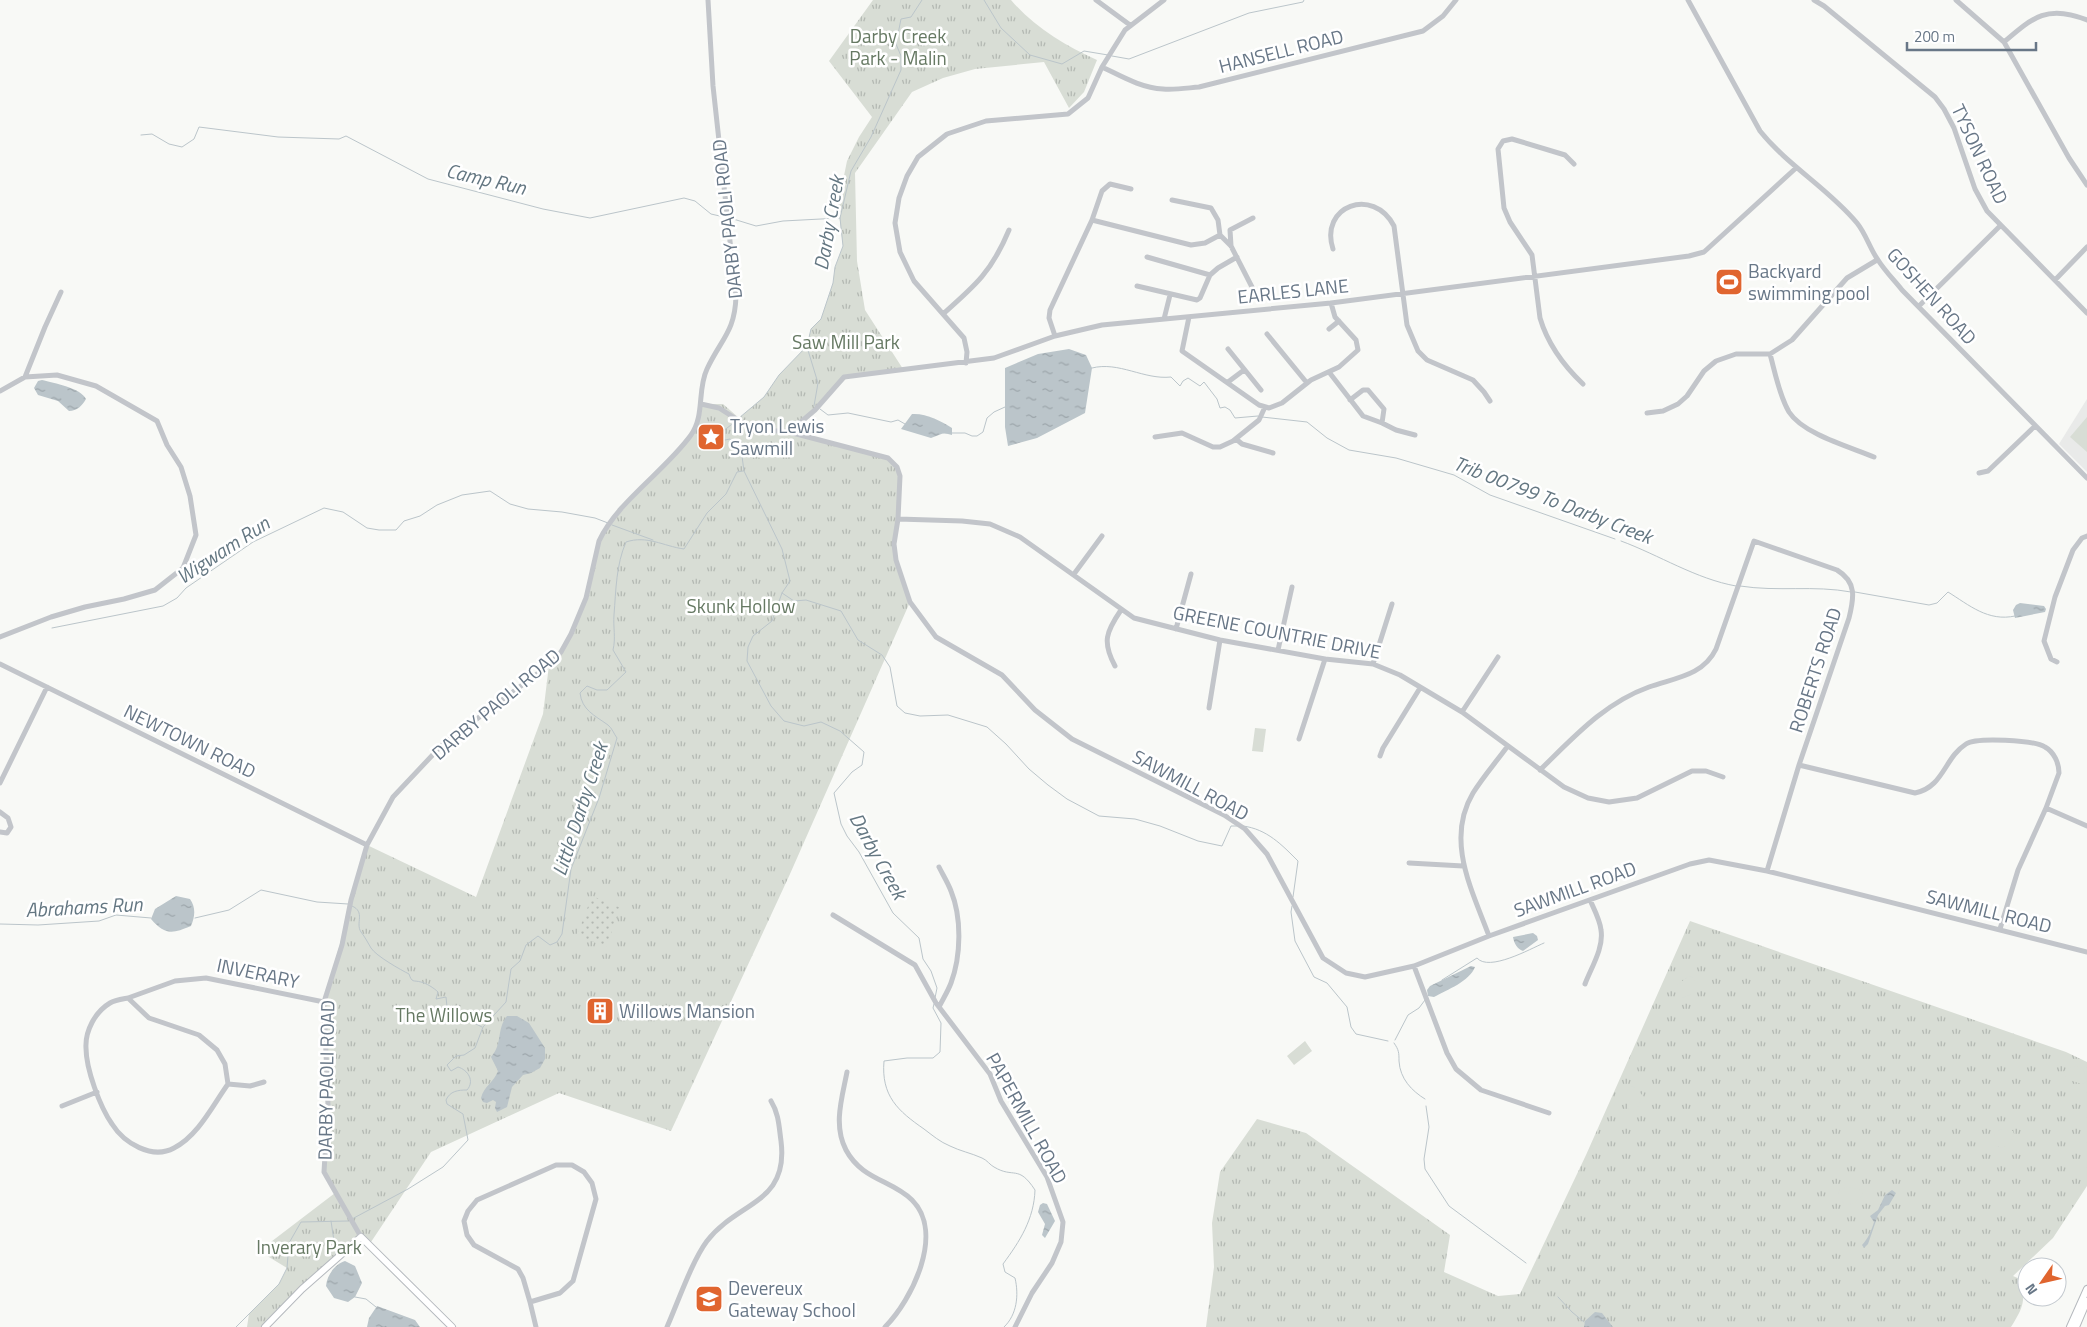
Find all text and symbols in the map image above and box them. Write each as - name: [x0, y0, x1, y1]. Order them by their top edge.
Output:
- scale bar: [1907, 20, 2036, 52]
- park label: Darby Creek Park - Malin: [849, 21, 947, 72]
- street label: HANSELL ROAD: [1215, 21, 1346, 80]
- text: 200 m: [1914, 25, 1955, 48]
- street label: TYSON ROAD: [1945, 99, 2016, 209]
- street label: DARBY PAOLI ROAD: [704, 138, 749, 300]
- water label: Camp Run: [443, 154, 530, 203]
- water label: Darby Creek: [805, 171, 852, 273]
- street label: GOSHEN ROAD: [1881, 240, 1984, 351]
- place label: Backyard swimming pool: [1748, 256, 1870, 307]
- sports icon: Backyard swimming pool: [1714, 267, 1744, 297]
- street label: EARLES LANE: [1236, 270, 1350, 311]
- park label: Saw Mill Park: [792, 327, 900, 356]
- place label: Tryon Lewis Sawmill: [730, 411, 825, 462]
- place icon: Tryon Lewis Sawmill: [696, 422, 726, 452]
- water label: Trib 00799 To Darby Creek: [1449, 447, 1659, 552]
- water label: Wigwam Run: [170, 507, 276, 591]
- park label: Skunk Hollow: [687, 591, 795, 620]
- street label: GREENE COUNTRIE DRIVE: [1171, 597, 1383, 666]
- street label: ROBERTS ROAD: [1781, 604, 1848, 736]
- street label: DARBY PAOLI ROAD: [425, 641, 566, 766]
- street label: NEWTOWN ROAD: [119, 696, 261, 785]
- water label: Little Darby Creek: [543, 736, 616, 880]
- street label: SAWMILL ROAD: [1128, 742, 1255, 828]
- water label: Darby Creek: [842, 807, 916, 907]
- street label: SAWMILL ROAD: [1510, 853, 1640, 924]
- street label: SAWMILL ROAD: [1923, 881, 2055, 940]
- water label: Abrahams Run: [25, 888, 144, 925]
- street label: INVERARY: [214, 950, 303, 996]
- building icon: Willows Mansion: [585, 996, 615, 1026]
- place label: Willows Mansion: [619, 996, 755, 1025]
- street label: DARBY PAOLI ROAD: [310, 999, 341, 1160]
- park label: The Willows: [396, 1000, 493, 1029]
- street label: PAPERMILL ROAD: [979, 1047, 1076, 1189]
- park label: Inverary Park: [256, 1232, 362, 1261]
- north arrow: [2017, 1257, 2067, 1307]
- place label: Devereux Gateway School: [728, 1273, 856, 1324]
- text: N: [2019, 1280, 2042, 1299]
- school or university icon: Devereux Gateway School: [694, 1284, 724, 1314]

